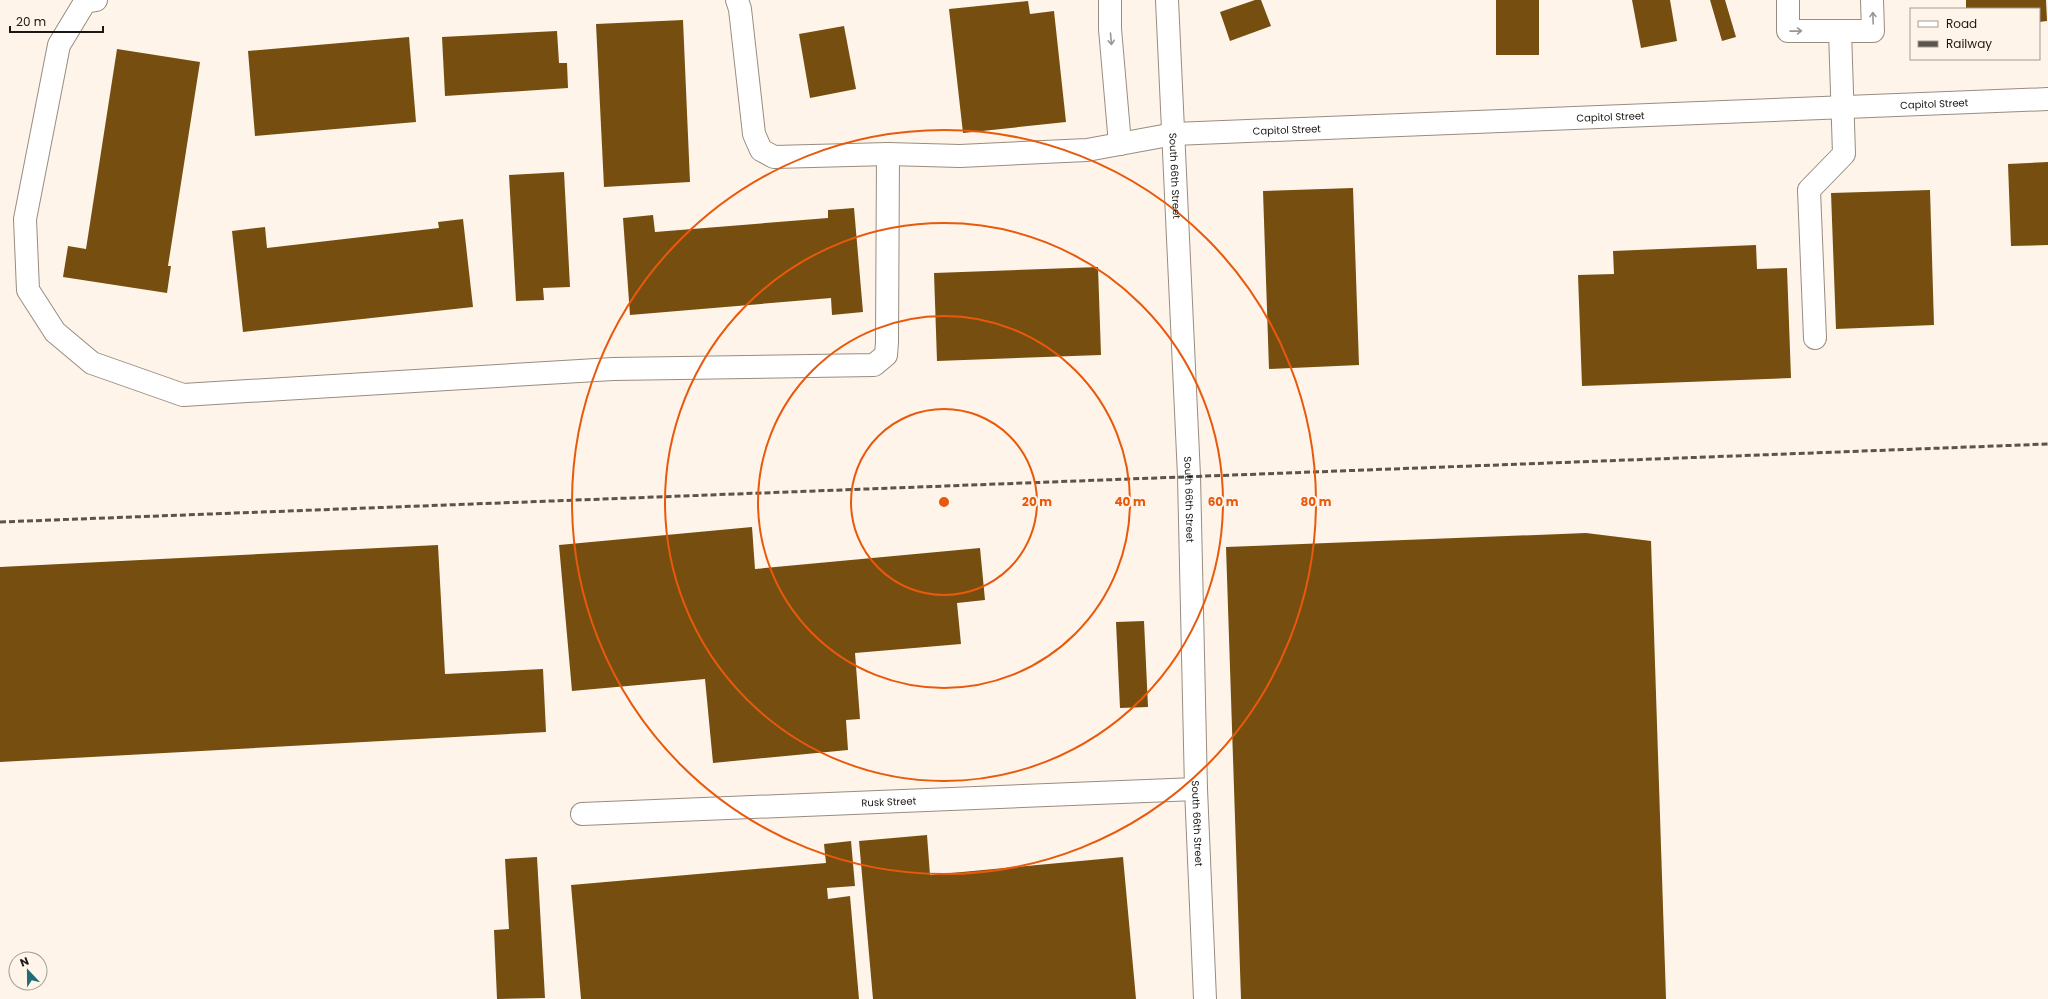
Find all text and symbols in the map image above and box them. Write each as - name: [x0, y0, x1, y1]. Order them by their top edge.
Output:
- scale bar: [10, 8, 103, 34]
- legend: [1910, 8, 2040, 60]
- one-way arrow: [1869, 12, 1876, 25]
- text: 20 m: [16, 13, 46, 30]
- text: Road: [1946, 15, 1977, 32]
- one-way arrow: [1789, 27, 1802, 35]
- one-way arrow: [1107, 32, 1115, 45]
- text: Railway: [1946, 35, 1992, 52]
- street label: Capitol Street: [1900, 95, 1969, 112]
- street label: Capitol Street: [1576, 108, 1645, 125]
- street label: Capitol Street: [1252, 121, 1321, 138]
- street label: South 66th Street: [1166, 132, 1185, 220]
- street label: South 66th Street: [1181, 456, 1198, 543]
- text: 20 m: [1022, 493, 1052, 510]
- text: 40 m: [1114, 493, 1146, 510]
- text: 60 m: [1208, 493, 1239, 510]
- text: 80 m: [1301, 493, 1332, 510]
- centre of rings: [937, 495, 951, 509]
- street label: South 66th Street: [1188, 780, 1207, 867]
- street label: Rusk Street: [861, 793, 917, 810]
- north arrow: [8, 951, 48, 991]
- text: N: [17, 953, 31, 971]

